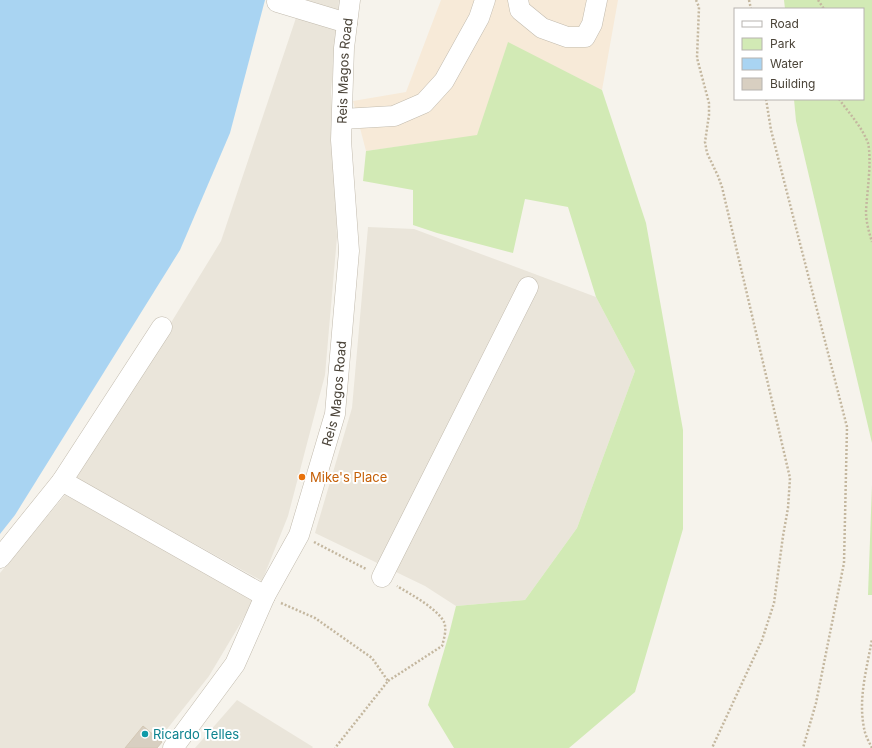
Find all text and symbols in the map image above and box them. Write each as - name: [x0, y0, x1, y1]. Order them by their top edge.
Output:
- legend: [734, 8, 864, 100]
- text: Road: [770, 16, 799, 31]
- street label: Reis Magos Road: [334, 17, 356, 124]
- text: Park: [770, 36, 796, 51]
- text: Water: [770, 56, 804, 71]
- text: Building: [770, 76, 815, 91]
- street label: Reis Magos Road: [318, 340, 349, 448]
- place label: Mike's Place: [310, 469, 387, 485]
- marker: Mike's Place: [297, 472, 307, 482]
- place label: Ricardo Telles: [153, 726, 239, 742]
- marker: Ricardo Telles: [140, 729, 150, 739]

